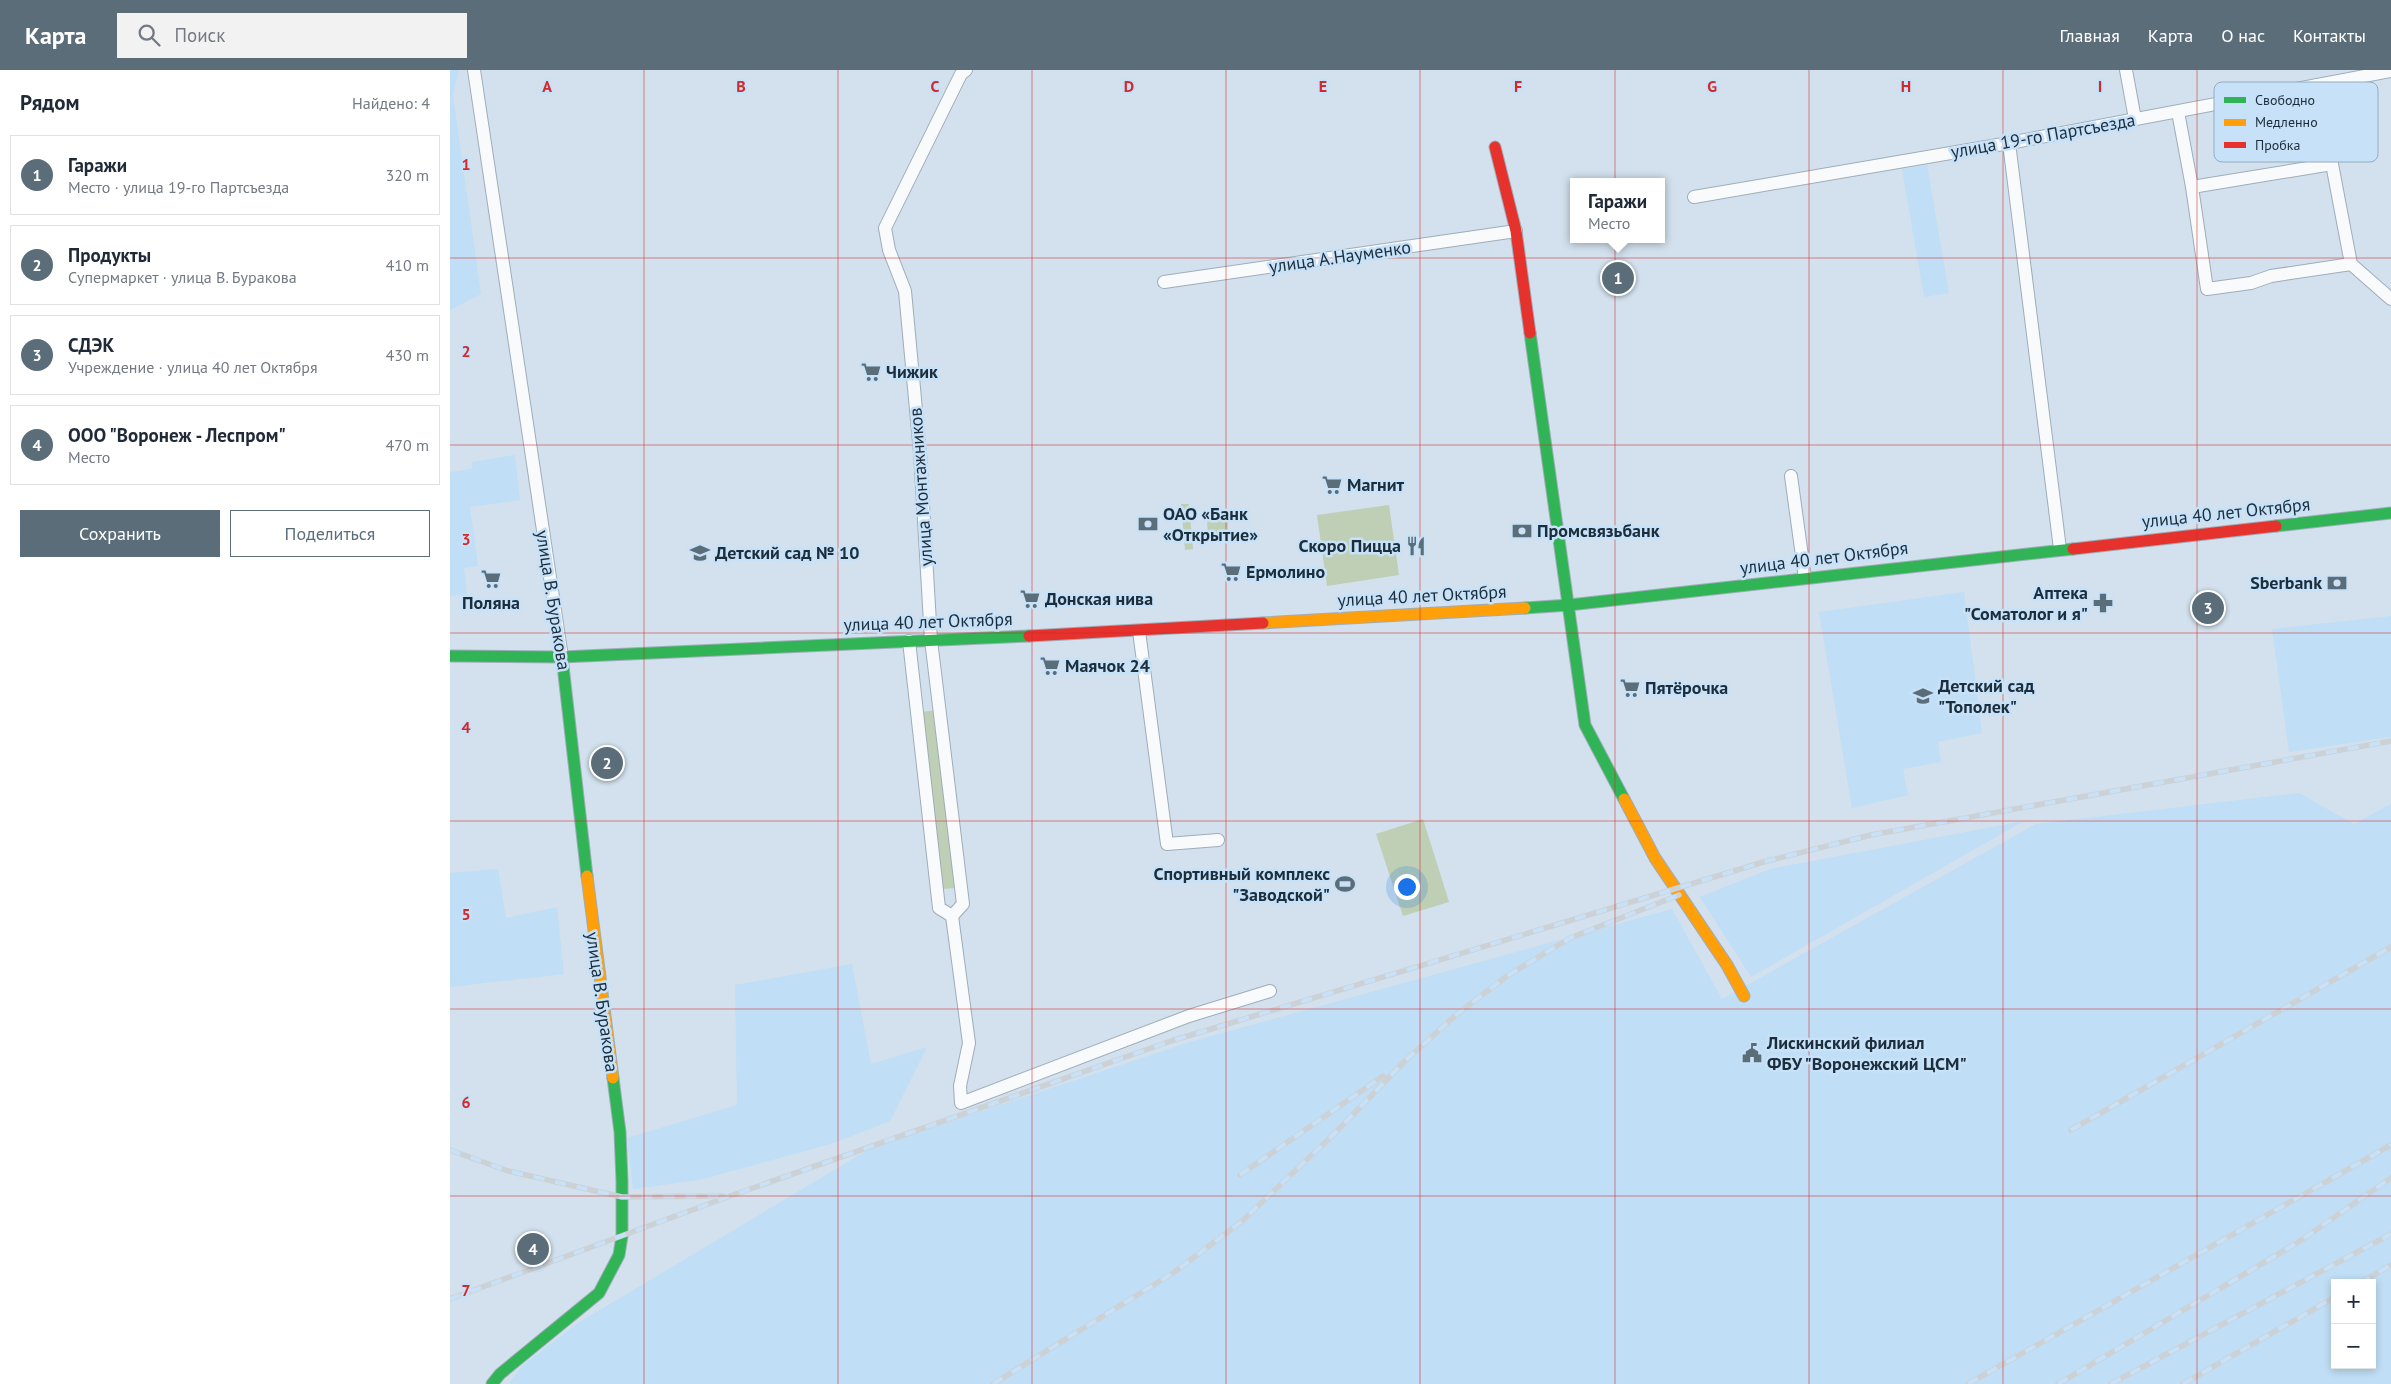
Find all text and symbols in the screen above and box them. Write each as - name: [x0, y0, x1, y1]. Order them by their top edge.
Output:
- search box: [117, 13, 467, 58]
- text: Карта: [25, 20, 87, 51]
- icon: search: [135, 21, 163, 49]
- text: Поиск: [175, 23, 225, 47]
- text: Главная: [2059, 24, 2120, 47]
- text: Карта: [2148, 24, 2193, 47]
- text: О нас: [2221, 24, 2265, 47]
- text: Контакты: [2293, 24, 2366, 47]
- text: A: [542, 76, 552, 96]
- text: B: [736, 76, 746, 96]
- text: C: [931, 76, 940, 96]
- text: D: [1124, 76, 1134, 96]
- text: E: [1319, 76, 1327, 96]
- text: F: [1514, 76, 1522, 96]
- text: G: [1707, 76, 1717, 96]
- text: H: [1901, 76, 1911, 96]
- text: I: [2098, 76, 2102, 96]
- legend: [2214, 82, 2378, 162]
- text: Рядом: [20, 89, 79, 116]
- text: Свободно: [2255, 91, 2315, 109]
- text: Найдено: 4: [352, 93, 430, 113]
- street label: улица 19-го Партсъезда: [1949, 108, 2137, 163]
- text: Медленно: [2255, 113, 2318, 131]
- text: Пробка: [2255, 136, 2300, 154]
- text: Гаражи: [68, 153, 127, 177]
- text: 1: [461, 154, 471, 174]
- text: 1: [32, 165, 42, 185]
- text: 320 m: [386, 165, 429, 185]
- text: Место · улица 19-го Партсъезда: [68, 177, 289, 197]
- popup: [1570, 178, 1665, 243]
- text: Гаражи: [1588, 189, 1647, 213]
- text: Место: [1588, 213, 1630, 233]
- street label: улица А.Науменко: [1268, 235, 1412, 278]
- text: Продукты: [68, 243, 151, 267]
- text: 2: [32, 255, 42, 275]
- text: 410 m: [386, 255, 429, 275]
- pin: 1: [1602, 259, 1634, 297]
- text: Супермаркет · улица В. Буракова: [68, 267, 297, 287]
- text: СДЭК: [68, 333, 114, 357]
- text: 2: [461, 341, 471, 361]
- text: 3: [32, 345, 42, 365]
- text: 430 m: [386, 345, 429, 365]
- text: Учреждение · улица 40 лет Октября: [68, 357, 318, 377]
- place label: Чижик: [886, 360, 938, 383]
- supermarket icon: Чижик: [860, 361, 882, 383]
- street label: улица Монтажников: [903, 407, 938, 567]
- text: ООО "Воронеж - Леспром": [68, 423, 286, 447]
- text: 4: [32, 435, 42, 455]
- text: 470 m: [386, 435, 429, 455]
- text: Место: [68, 447, 110, 467]
- place label: Магнит: [1347, 473, 1405, 496]
- supermarket icon: Магнит: [1321, 474, 1343, 496]
- street label: улица 40 лет Октября: [2141, 492, 2311, 533]
- place label: ОАО «Банк «Открытие»: [1163, 502, 1258, 546]
- button: Сохранить: [20, 510, 220, 557]
- button: Поделиться: [230, 510, 430, 557]
- bank icon: ОАО «Банк «Открытие»: [1137, 513, 1159, 535]
- place label: Промсвязьбанк: [1537, 519, 1660, 542]
- bank icon: Промсвязьбанк: [1511, 520, 1533, 542]
- street label: улица В. Буракова: [531, 528, 576, 672]
- text: 3: [461, 529, 471, 549]
- place label: Скоро Пицца: [1298, 534, 1401, 557]
- restaurant icon: Скоро Пицца: [1405, 535, 1427, 557]
- street label: улица 40 лет Октября: [1739, 536, 1909, 579]
- place label: Детский сад № 10: [715, 541, 859, 564]
- school or university icon: Детский сад № 10: [689, 542, 711, 564]
- place label: Ермолино: [1246, 560, 1326, 583]
- supermarket icon: Ермолино: [1220, 561, 1242, 583]
- supermarket icon: Поляна: [480, 568, 502, 590]
- place label: Sberbank: [2250, 571, 2322, 594]
- bank icon: Sberbank: [2326, 572, 2348, 594]
- street label: улица 40 лет Октября: [1337, 580, 1507, 611]
- place label: Аптека "Соматолог и я": [1964, 581, 2088, 625]
- place label: Донская нива: [1045, 587, 1153, 610]
- supermarket icon: Донская нива: [1019, 588, 1041, 610]
- pin: 3: [2192, 589, 2224, 627]
- place label: Поляна: [462, 591, 520, 614]
- pharmacy icon: Аптека "Соматолог и я": [2092, 592, 2114, 614]
- street label: улица 40 лет Октября: [843, 607, 1013, 636]
- place label: Маячок 24: [1065, 654, 1150, 677]
- supermarket icon: Маячок 24: [1039, 655, 1061, 677]
- place label: Детский сад "Тополек": [1938, 674, 2034, 718]
- place label: Пятёрочка: [1645, 676, 1728, 699]
- supermarket icon: Пятёрочка: [1619, 677, 1641, 699]
- school or university icon: Детский сад "Тополек": [1912, 685, 1934, 707]
- text: 4: [461, 717, 471, 737]
- pin: 2: [591, 744, 623, 782]
- place label: Спортивный комплекс "Заводской": [1153, 862, 1330, 906]
- sports icon: Спортивный комплекс "Заводской": [1334, 873, 1356, 895]
- your location: [1394, 874, 1420, 900]
- text: 5: [461, 904, 471, 924]
- street label: улица В. Буракова: [581, 930, 624, 1073]
- place label: Лискинский филиал ФБУ "Воронежский ЦСМ": [1766, 1031, 1967, 1075]
- public building icon: Лискинский филиал ФБУ "Воронежский ЦСМ": [1741, 1042, 1763, 1064]
- text: 6: [461, 1092, 471, 1112]
- pin: 4: [517, 1230, 549, 1268]
- map controls: [2331, 1279, 2376, 1369]
- button: +: [2331, 1279, 2376, 1324]
- text: 7: [461, 1280, 471, 1300]
- button: −: [2331, 1324, 2376, 1369]

